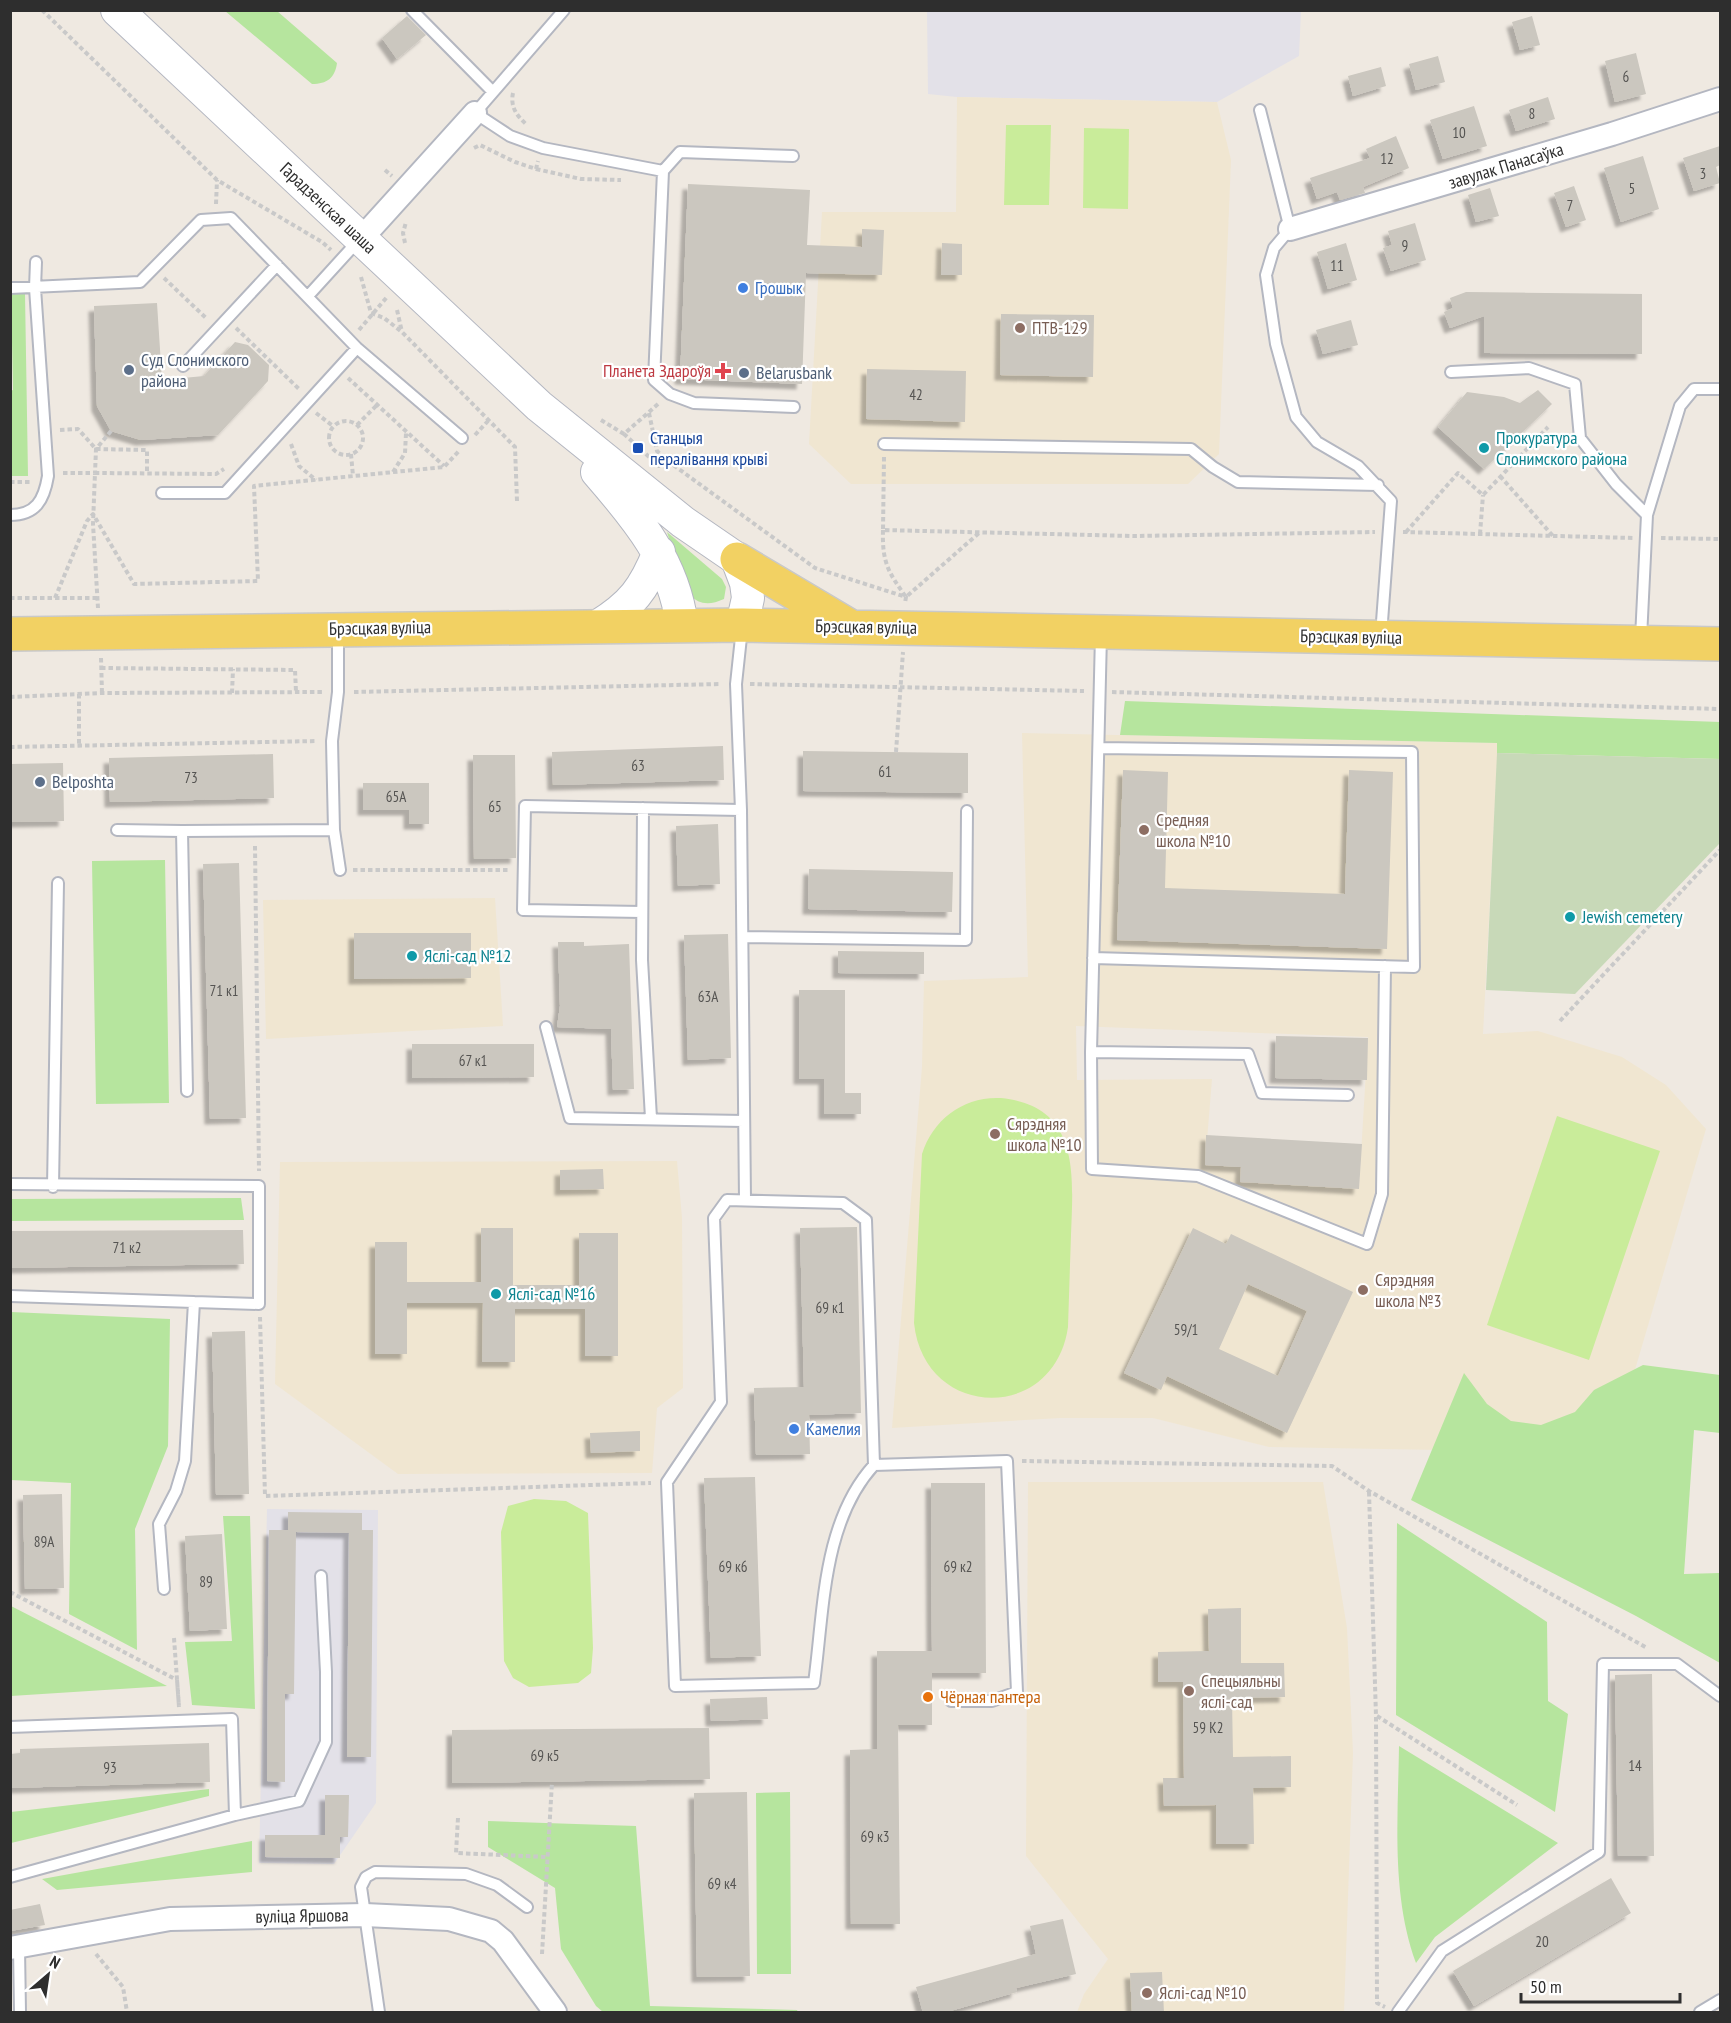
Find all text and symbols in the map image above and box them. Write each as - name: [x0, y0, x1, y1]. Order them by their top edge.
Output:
- house number: 6: [1623, 67, 1630, 86]
- house number: 8: [1529, 104, 1535, 123]
- house number: 10: [1452, 123, 1466, 142]
- street label: завулак Панасаўка: [1446, 137, 1566, 194]
- house number: 12: [1380, 149, 1394, 168]
- street label: Гарадзенская шаша: [275, 157, 381, 258]
- house number: 3: [1700, 164, 1706, 183]
- house number: 5: [1629, 179, 1635, 198]
- house number: 7: [1567, 196, 1573, 215]
- house number: 9: [1402, 236, 1408, 255]
- house number: 11: [1330, 256, 1344, 275]
- place label: Грошык: [755, 276, 803, 299]
- marker: Грошык: [736, 281, 750, 295]
- place label: ПТВ-129: [1032, 316, 1088, 339]
- marker: ПТВ-129: [1013, 321, 1027, 335]
- place label: Суд Слонимского района: [141, 348, 249, 392]
- place label: Планета Здароўя: [603, 359, 711, 382]
- place label: Belarusbank: [756, 361, 832, 384]
- marker: Суд Слонимского района: [122, 363, 136, 377]
- marker: Планета Здароўя: [716, 364, 730, 378]
- marker: Belarusbank: [737, 366, 751, 380]
- house number: 42: [909, 385, 923, 404]
- place label: Станцыя пералівання крыві: [650, 426, 768, 470]
- place label: Прокуратура Слонимского района: [1496, 426, 1627, 470]
- marker: Станцыя пералівання крыві: [631, 441, 645, 455]
- marker: Прокуратура Слонимского района: [1477, 441, 1491, 455]
- street label: Брэсцкая вуліца: [815, 614, 917, 639]
- street label: Брэсцкая вуліца: [329, 615, 431, 640]
- street label: Брэсцкая вуліца: [1300, 624, 1402, 649]
- house number: 63: [631, 756, 645, 775]
- house number: 61: [878, 762, 892, 781]
- house number: 73: [184, 768, 198, 787]
- place label: Belposhta: [52, 770, 114, 793]
- marker: Belposhta: [33, 775, 47, 789]
- house number: 65А: [386, 787, 407, 806]
- house number: 65: [488, 797, 502, 816]
- place label: Средняя школа №10: [1156, 808, 1231, 852]
- marker: Средняя школа №10: [1137, 823, 1151, 837]
- place label: Jewish cemetery: [1581, 905, 1683, 928]
- marker: Jewish cemetery: [1563, 910, 1577, 924]
- place label: Яслі-сад №12: [424, 944, 511, 967]
- marker: Яслі-сад №12: [405, 949, 419, 963]
- house number: 71 к1: [209, 981, 239, 1000]
- house number: 63А: [698, 987, 719, 1006]
- house number: 67 к1: [459, 1051, 487, 1070]
- place label: Сярэдняя школа №10: [1007, 1112, 1082, 1156]
- marker: Сярэдняя школа №10: [988, 1127, 1002, 1141]
- house number: 71 к2: [112, 1238, 142, 1257]
- place label: Сярэдняя школа №3: [1375, 1268, 1442, 1312]
- place label: Яслі-сад №16: [508, 1282, 595, 1305]
- marker: Сярэдняя школа №3: [1356, 1283, 1370, 1297]
- marker: Яслі-сад №16: [489, 1287, 503, 1301]
- house number: 69 к1: [815, 1298, 845, 1317]
- house number: 59/1: [1174, 1320, 1198, 1339]
- place label: Камелия: [806, 1417, 861, 1440]
- marker: Камелия: [787, 1422, 801, 1436]
- house number: 89А: [34, 1532, 55, 1551]
- house number: 69 к6: [718, 1557, 748, 1576]
- house number: 69 к2: [943, 1557, 973, 1576]
- house number: 89: [199, 1572, 213, 1591]
- place label: Спецыяльны яслі-сад: [1201, 1669, 1281, 1713]
- marker: Спецыяльны яслі-сад: [1182, 1684, 1196, 1698]
- place label: Чёрная пантера: [940, 1685, 1041, 1708]
- marker: Чёрная пантера: [921, 1690, 935, 1704]
- house number: 59 К2: [1193, 1718, 1223, 1737]
- house number: 69 к5: [530, 1746, 560, 1765]
- house number: 14: [1628, 1756, 1642, 1775]
- house number: 93: [103, 1758, 117, 1777]
- house number: 69 к3: [860, 1827, 890, 1846]
- house number: 69 к4: [707, 1874, 737, 1893]
- street label: вуліца Яршова: [255, 1903, 349, 1928]
- house number: 20: [1535, 1932, 1549, 1951]
- north arrow: [18, 1945, 78, 2005]
- text: N: [47, 1951, 64, 1973]
- scale bar: [1521, 1966, 1680, 2004]
- text: 50 m: [1530, 1975, 1562, 1998]
- place label: Яслі-сад №10: [1159, 1981, 1246, 2004]
- marker: Яслі-сад №10: [1140, 1986, 1154, 2000]

